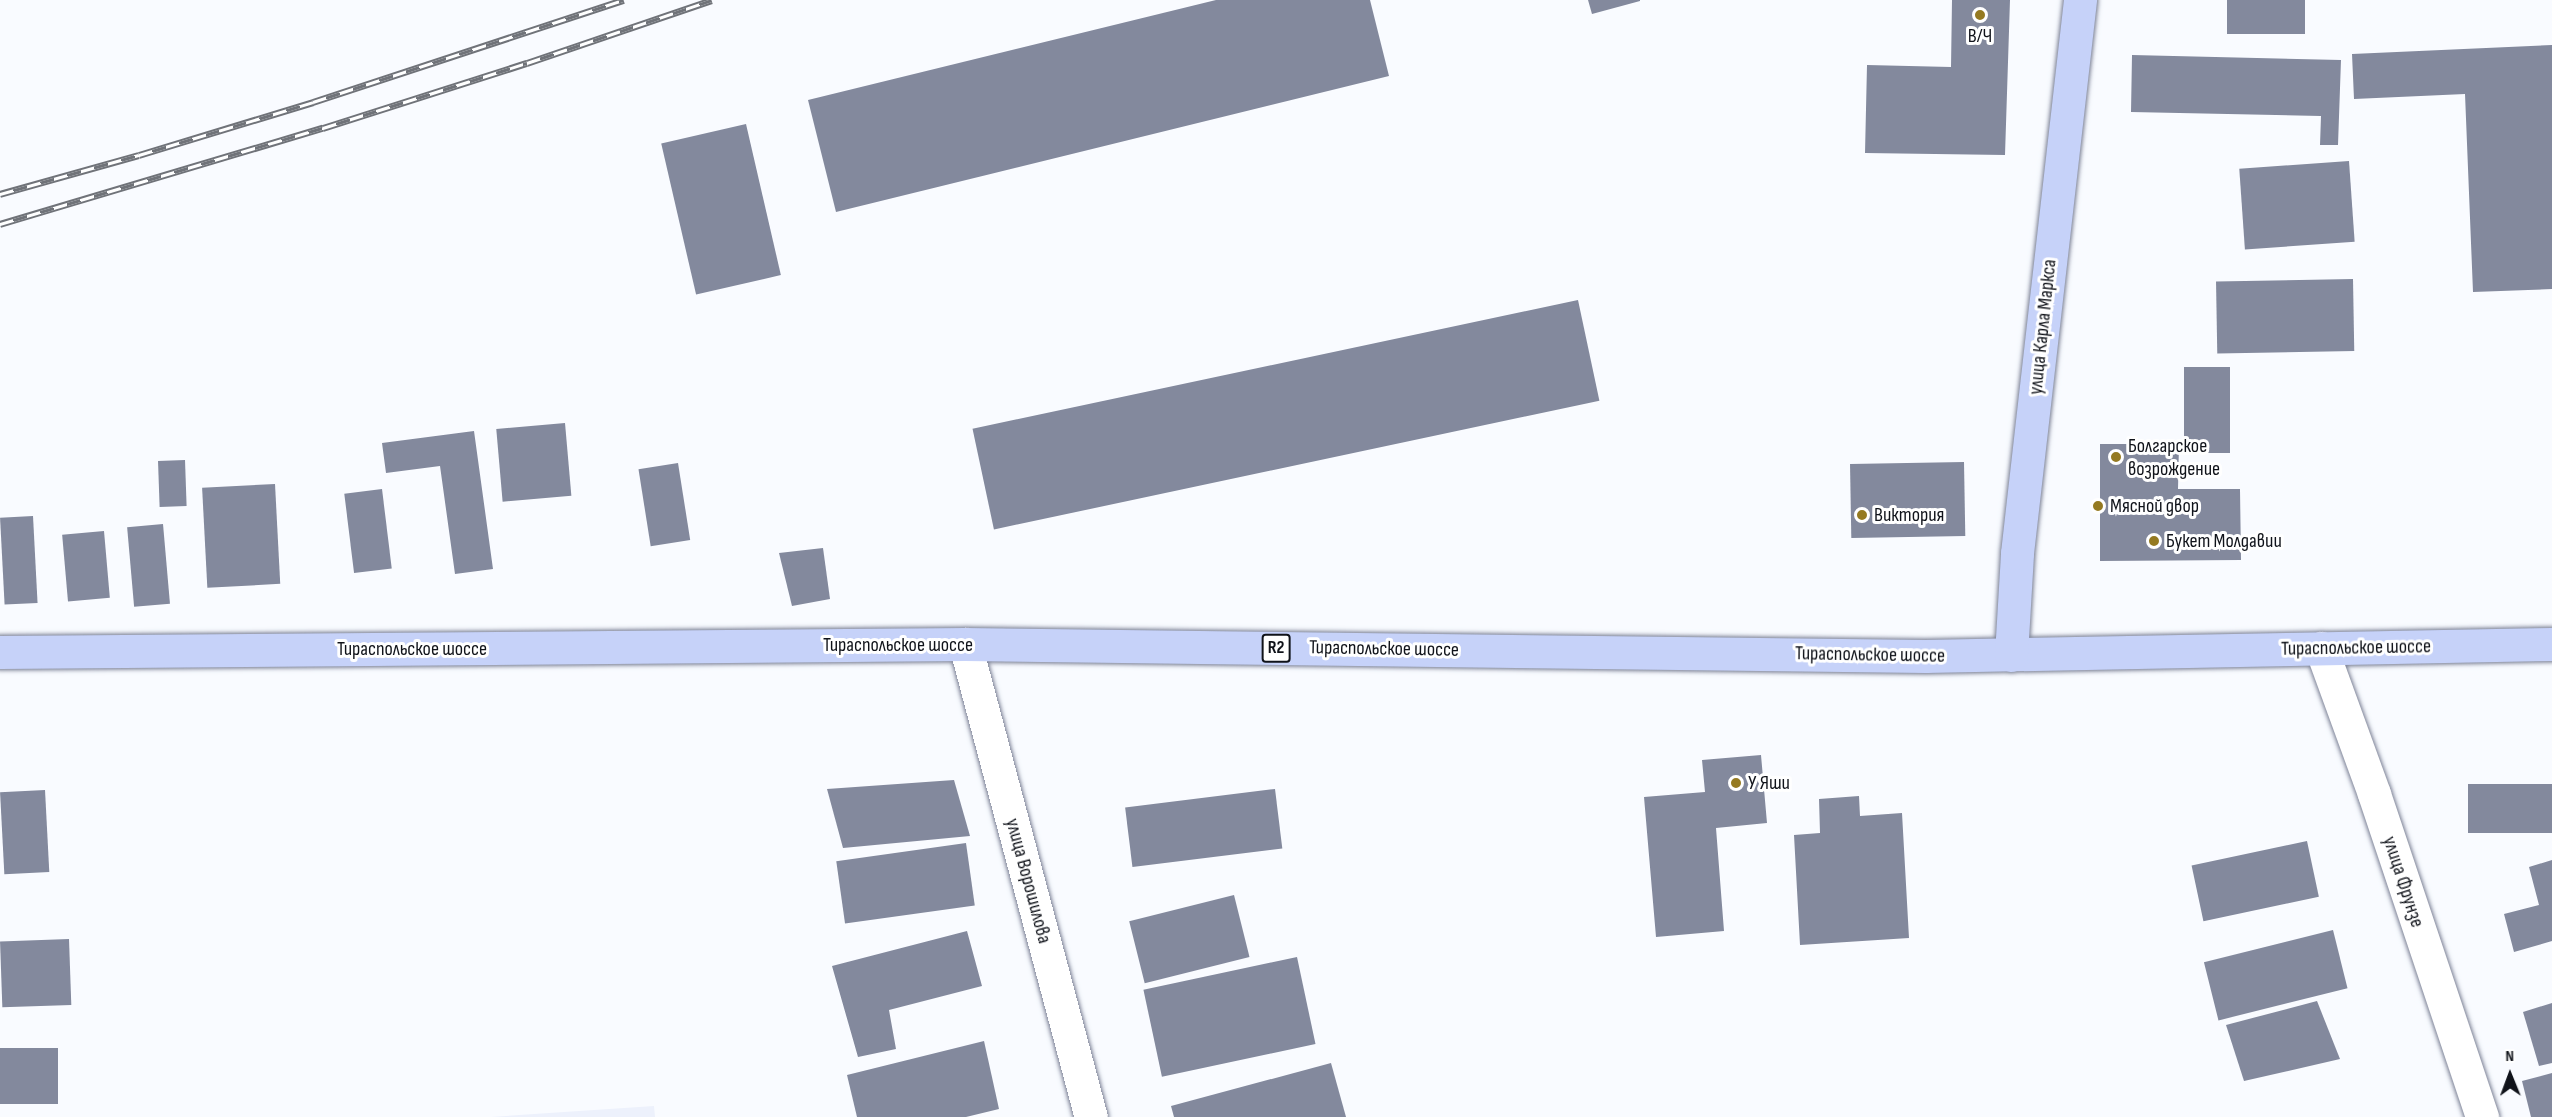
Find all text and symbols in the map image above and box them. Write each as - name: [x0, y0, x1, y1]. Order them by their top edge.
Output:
- marker: В/Ч: [1973, 8, 1987, 22]
- place label: В/Ч: [1968, 24, 1992, 48]
- street label: улица Карла Маркса: [2024, 258, 2062, 396]
- place label: Болгарское возрождение: [2128, 434, 2220, 481]
- marker: Болгарское возрождение: [2109, 450, 2123, 464]
- place label: Мясной двор: [2110, 494, 2199, 518]
- marker: Мясной двор: [2091, 499, 2105, 513]
- place label: Виктория: [1874, 503, 1944, 527]
- marker: Виктория: [1855, 508, 1869, 522]
- place label: Букет Молдавии: [2166, 529, 2282, 553]
- marker: Букет Молдавии: [2147, 534, 2161, 548]
- street label: Тираспольское шоссе: [823, 633, 973, 657]
- road number: R2: [1261, 633, 1291, 663]
- street label: Тираспольское шоссе: [2281, 635, 2431, 661]
- street label: Тираспольское шоссе: [1309, 636, 1459, 662]
- street label: Тираспольское шоссе: [337, 637, 487, 661]
- street label: Тираспольское шоссе: [1795, 642, 1945, 668]
- place label: У Яши: [1748, 771, 1790, 795]
- marker: У Яши: [1729, 776, 1743, 790]
- street label: улица Ворошилова: [1000, 816, 1056, 946]
- street label: улица Фрунзе: [2377, 833, 2429, 931]
- north arrow: [2480, 1045, 2540, 1105]
- text: N: [2505, 1047, 2514, 1066]

